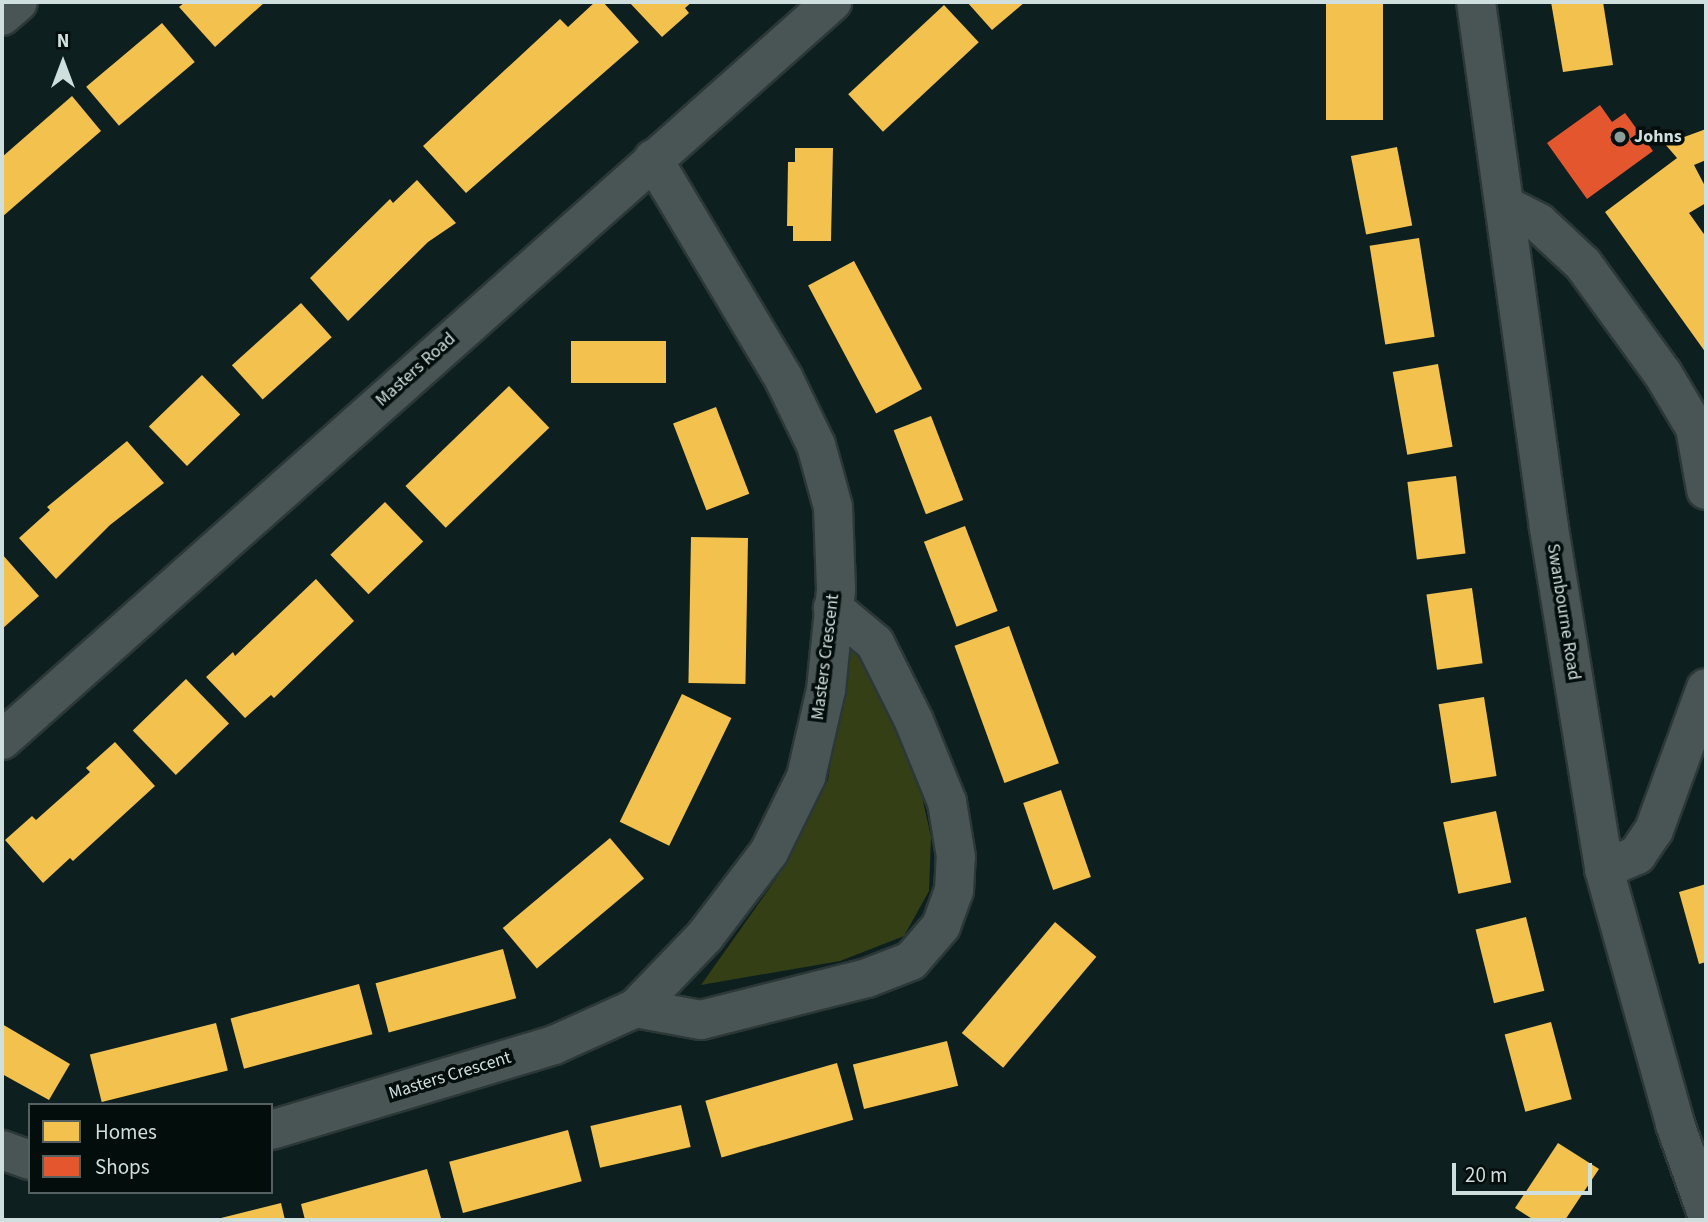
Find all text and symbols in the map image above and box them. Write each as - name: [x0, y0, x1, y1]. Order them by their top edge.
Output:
- north arrow: [28, 28, 98, 98]
- text: N: [57, 28, 69, 55]
- place label: Johns: [1634, 126, 1682, 148]
- marker: Johns: [1612, 129, 1628, 145]
- street label: Masters Road: [372, 328, 460, 412]
- street label: Swanbourne Road: [1542, 542, 1584, 682]
- street label: Masters Crescent: [808, 593, 844, 721]
- street label: Masters Crescent: [386, 1047, 514, 1105]
- legend: [28, 1103, 273, 1194]
- text: Homes: [95, 1117, 157, 1147]
- scale bar: [1456, 1148, 1596, 1192]
- text: Shops: [95, 1152, 149, 1182]
- text: 20 m: [1465, 1160, 1507, 1190]

